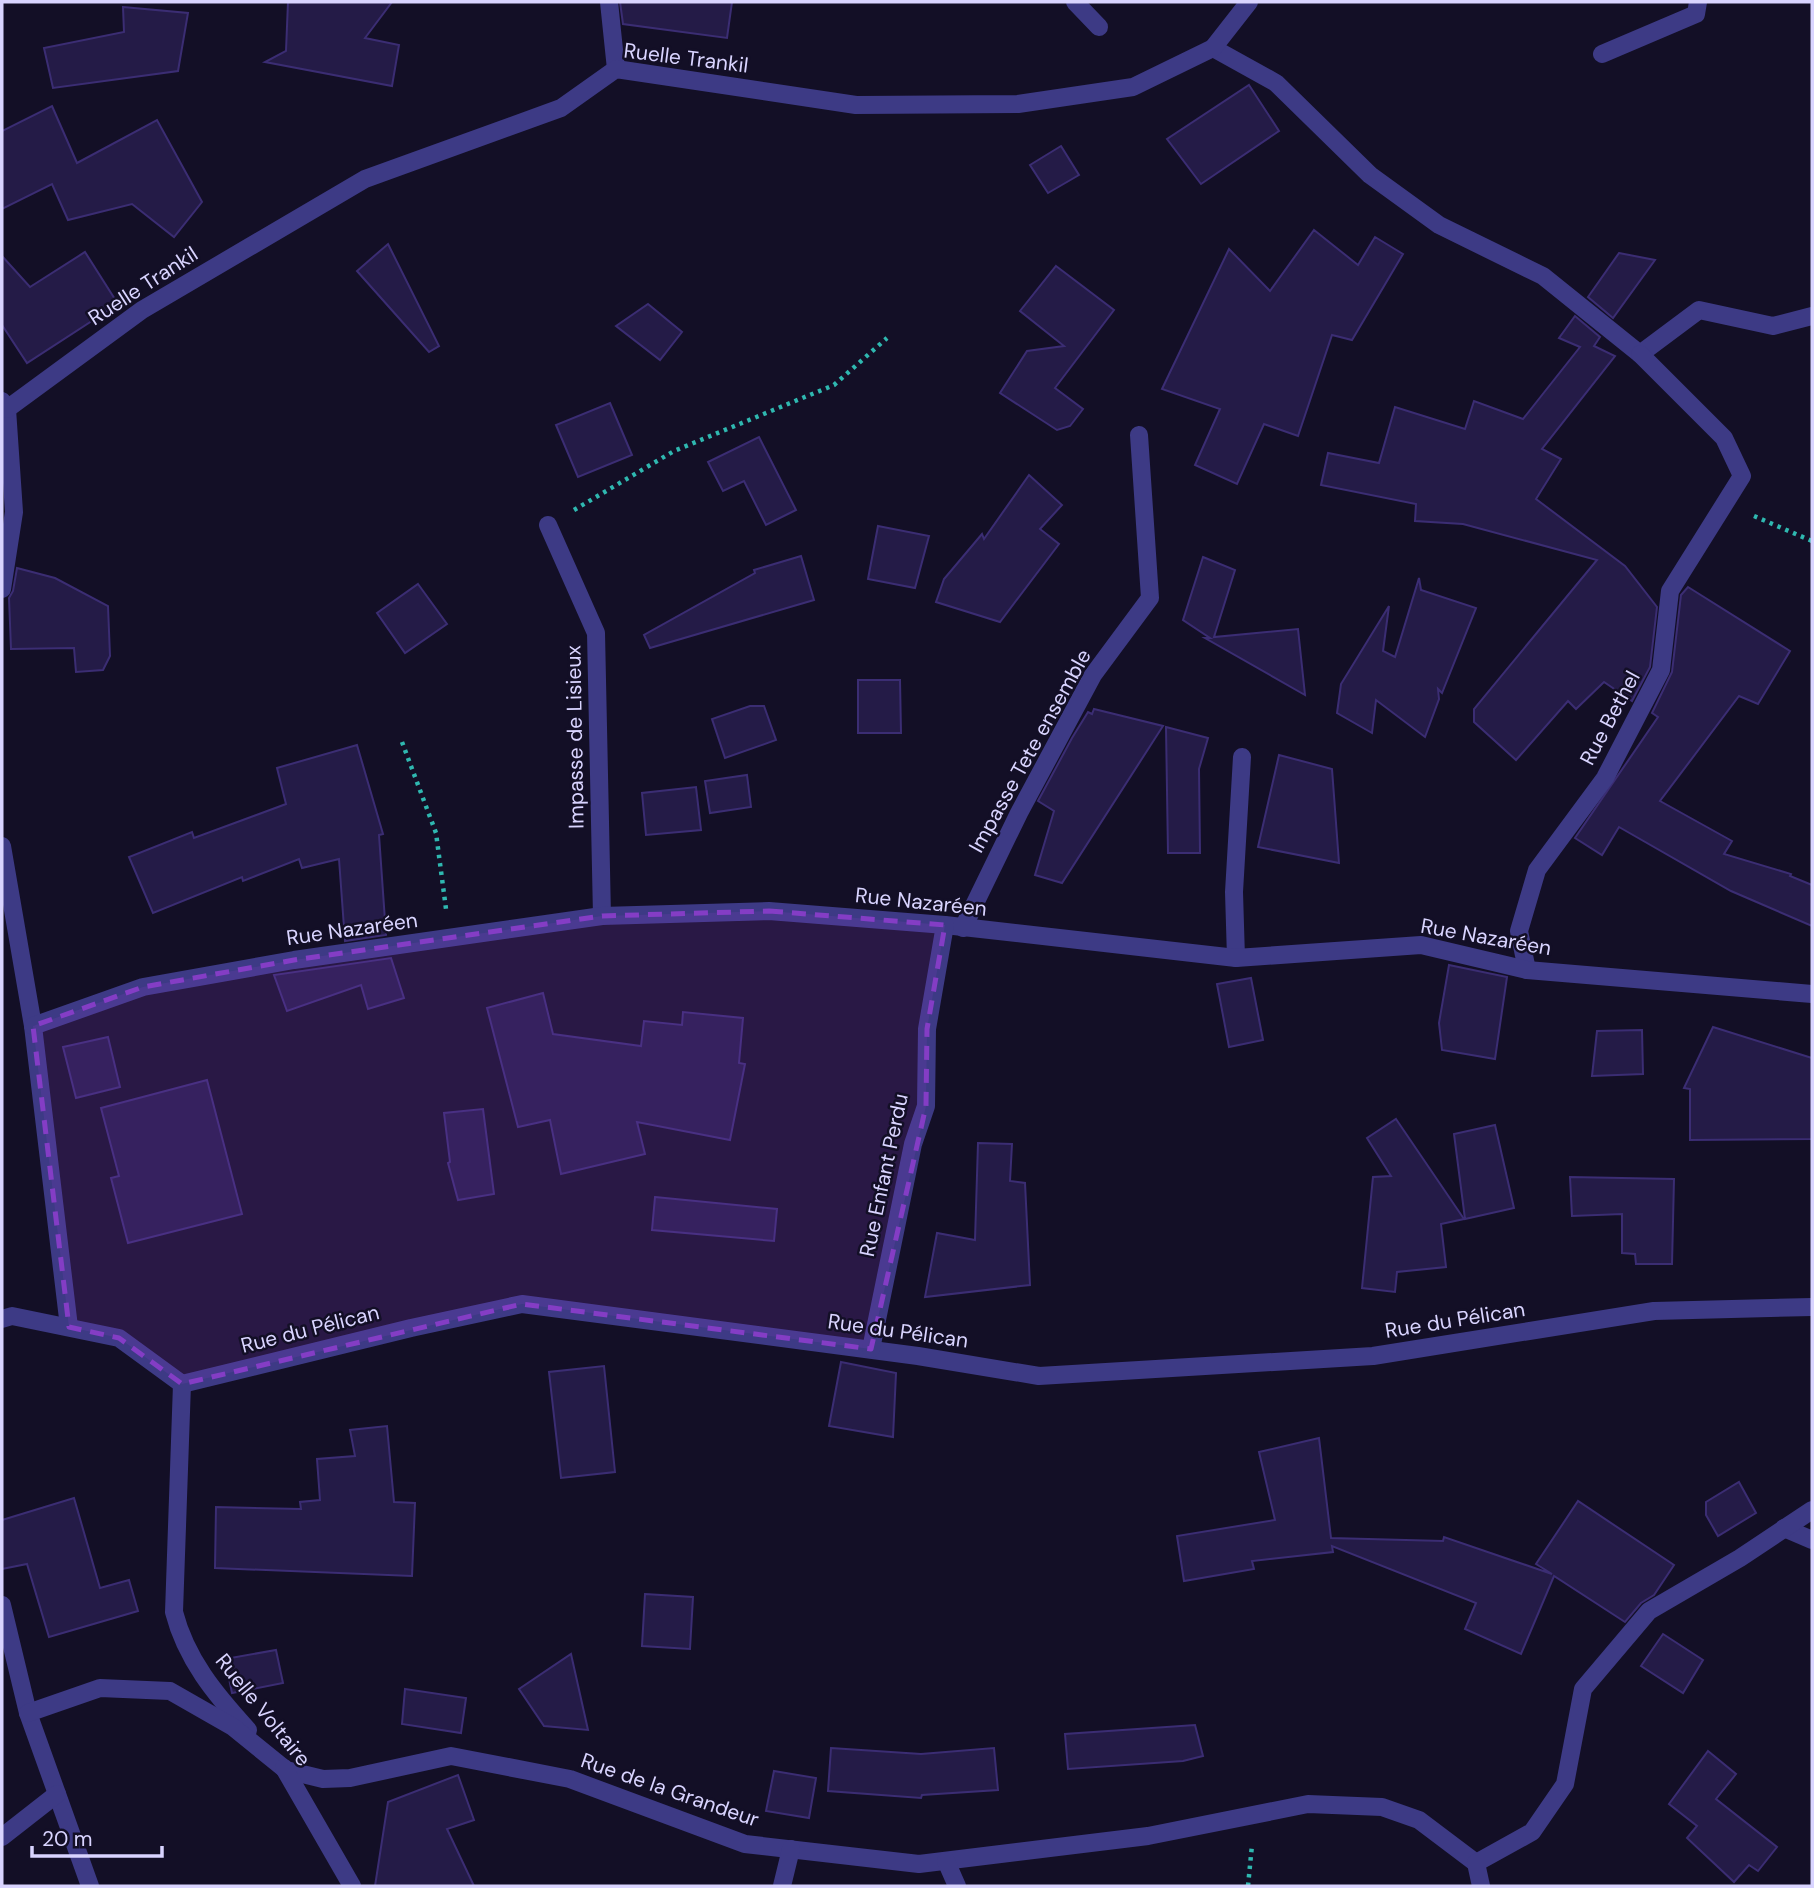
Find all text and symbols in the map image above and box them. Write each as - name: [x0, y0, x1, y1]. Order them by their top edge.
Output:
- street label: Ruelle Trankil: [622, 36, 750, 80]
- street label: Ruelle Trankil: [83, 240, 203, 332]
- street label: Impasse Tete ensemble: [962, 644, 1098, 858]
- street label: Impasse de Lisieux: [559, 645, 591, 829]
- street label: Rue Bethel: [1573, 666, 1647, 770]
- street label: Rue Nazaréen: [854, 881, 988, 923]
- street label: Rue Nazaréen: [285, 906, 419, 952]
- street label: Rue Nazaréen: [1418, 912, 1554, 962]
- street label: Rue Enfant Perdu: [853, 1091, 915, 1259]
- street label: Rue du Pélican: [1383, 1295, 1527, 1345]
- street label: Rue du Pélican: [238, 1298, 382, 1360]
- street label: Rue du Pélican: [826, 1307, 970, 1355]
- street label: Ruelle Voltaire: [209, 1648, 317, 1772]
- street label: Rue de la Grandeur: [577, 1746, 763, 1834]
- scale bar: [32, 1814, 161, 1858]
- text: 20 m: [42, 1825, 93, 1853]

